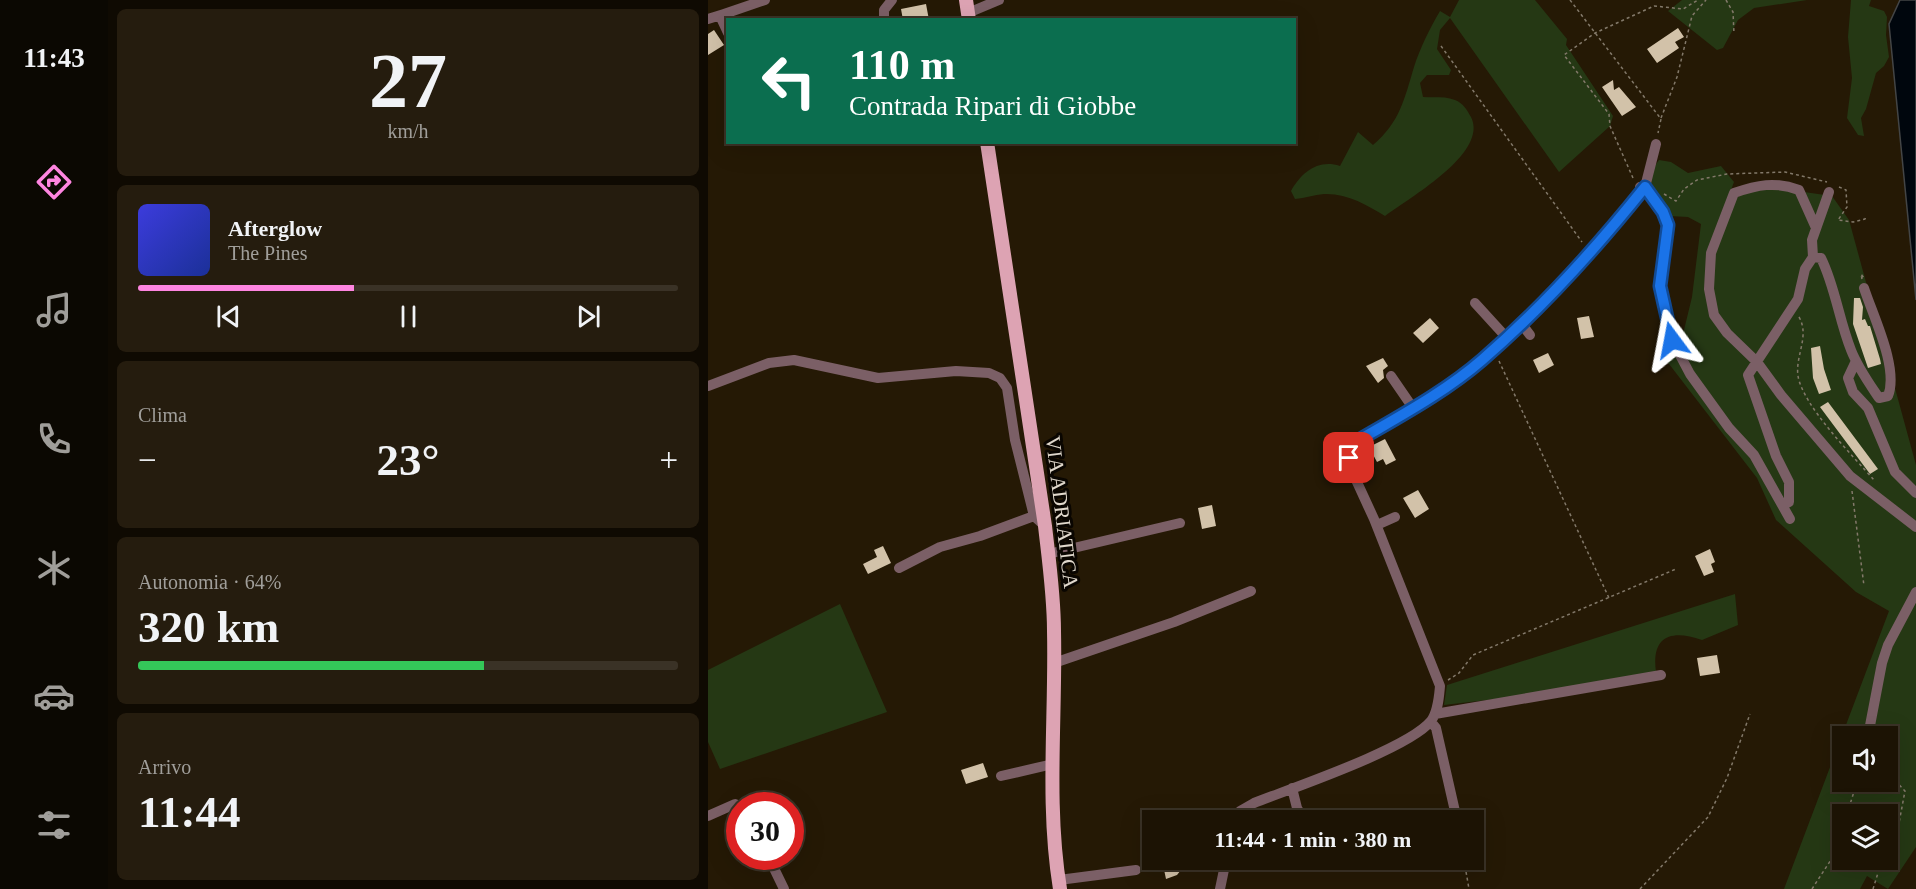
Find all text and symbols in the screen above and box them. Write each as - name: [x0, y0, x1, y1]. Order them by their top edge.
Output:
- text: 27: [369, 37, 447, 124]
- icon: left: [750, 42, 828, 120]
- text: 110 m: [849, 42, 955, 88]
- text: 11:43: [23, 43, 85, 73]
- text: Contrada Ripari di Giobbe: [849, 91, 1136, 121]
- text: km/h: [387, 120, 429, 142]
- icon: directions: [33, 161, 75, 203]
- text: Afterglow: [228, 216, 322, 241]
- text: The Pines: [228, 242, 307, 264]
- icon: music: [33, 289, 75, 331]
- icon: previous: [212, 300, 245, 333]
- icon: pause: [392, 300, 425, 333]
- icon: next: [572, 300, 605, 333]
- position arrow: [1640, 308, 1704, 372]
- text: Clima: [138, 404, 187, 426]
- icon: phone: [33, 418, 75, 460]
- pin: [1323, 432, 1374, 483]
- street label: VIA ADRIATICA: [1041, 434, 1083, 590]
- text: 23°: [377, 435, 440, 485]
- icon: arrive: [1332, 441, 1365, 474]
- text: −: [138, 442, 157, 478]
- text: +: [659, 442, 678, 478]
- icon: climate: [33, 547, 75, 589]
- text: Autonomia · 64%: [138, 571, 281, 593]
- text: 320 km: [138, 602, 279, 652]
- icon: car: [33, 675, 75, 717]
- map controls: [1832, 726, 1898, 870]
- button: sound: [1832, 726, 1898, 792]
- text: Arrivo: [138, 756, 191, 778]
- text: 11:44: [138, 787, 241, 837]
- speed limit sign: 30: [726, 792, 804, 870]
- icon: filters: [33, 804, 75, 846]
- button: layers: [1832, 804, 1898, 870]
- text: 11:44 · 1 min · 380 m: [1215, 827, 1411, 852]

